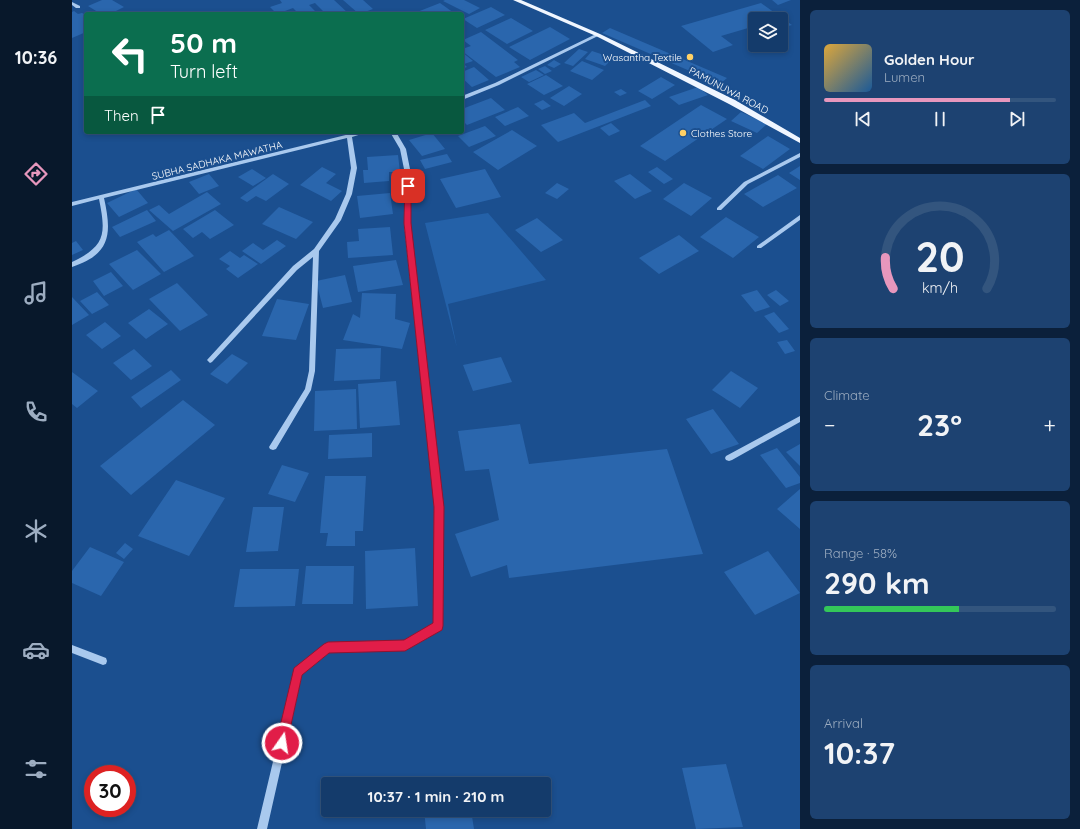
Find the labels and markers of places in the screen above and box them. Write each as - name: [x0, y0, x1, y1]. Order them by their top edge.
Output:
- place label: Wasantha Textile: [603, 51, 682, 64]
- marker: Wasantha Textile: [685, 52, 695, 62]
- place label: Clothes Store: [691, 127, 753, 140]
- marker: Clothes Store: [678, 128, 688, 138]
- pin: [391, 169, 425, 203]

